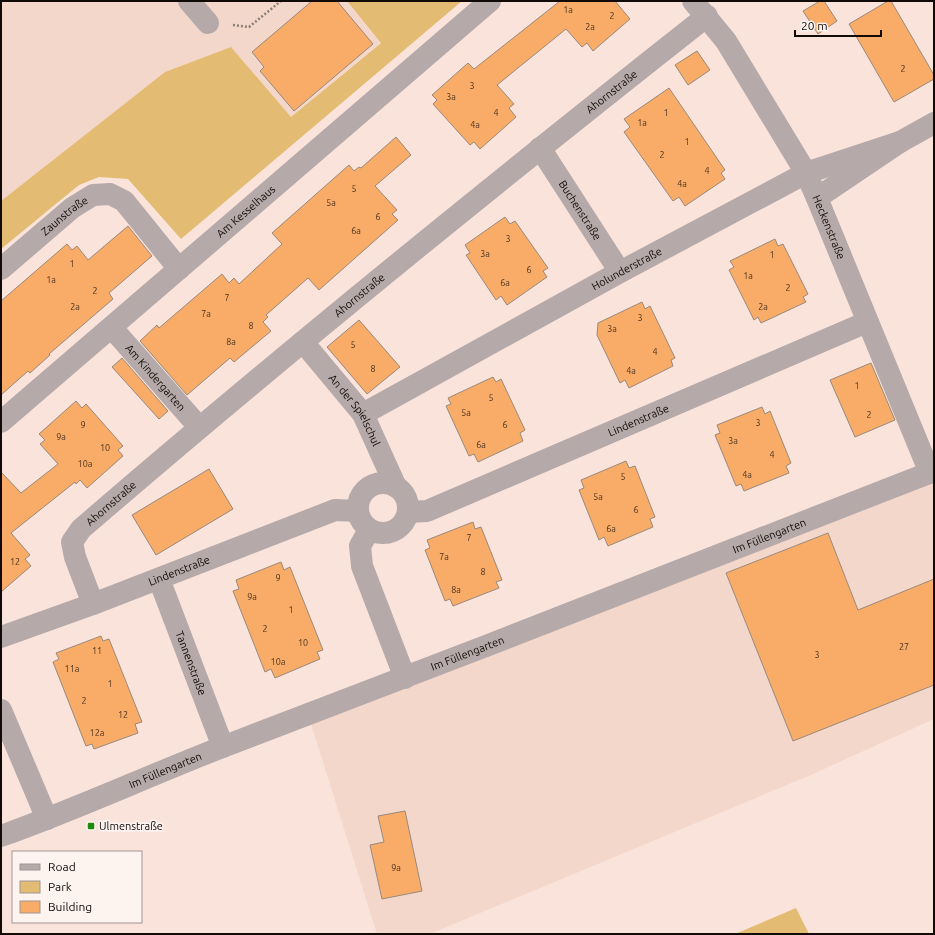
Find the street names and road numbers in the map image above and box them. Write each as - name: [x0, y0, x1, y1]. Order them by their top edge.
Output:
- street label: Ahornstraße: [583, 68, 639, 116]
- street label: Buchenstraße: [556, 178, 604, 242]
- street label: Am Kesselhaus: [214, 183, 278, 240]
- street label: Heckenstraße: [810, 193, 847, 261]
- street label: Zaunstraße: [39, 194, 90, 238]
- street label: Holunderstraße: [589, 245, 664, 293]
- street label: Ahornstraße: [332, 271, 387, 319]
- street label: Am Kindergarten: [123, 342, 188, 413]
- street label: An der Spielschul: [326, 372, 383, 448]
- street label: Lindenstraße: [606, 402, 671, 439]
- street label: Ahornstraße: [84, 479, 138, 528]
- street label: Im Füllengarten: [731, 516, 808, 555]
- street label: Lindenstraße: [147, 553, 211, 588]
- street label: Tannenstraße: [173, 629, 209, 697]
- street label: Im Füllengarten: [429, 634, 506, 673]
- street label: Im Füllengarten: [127, 750, 203, 791]

